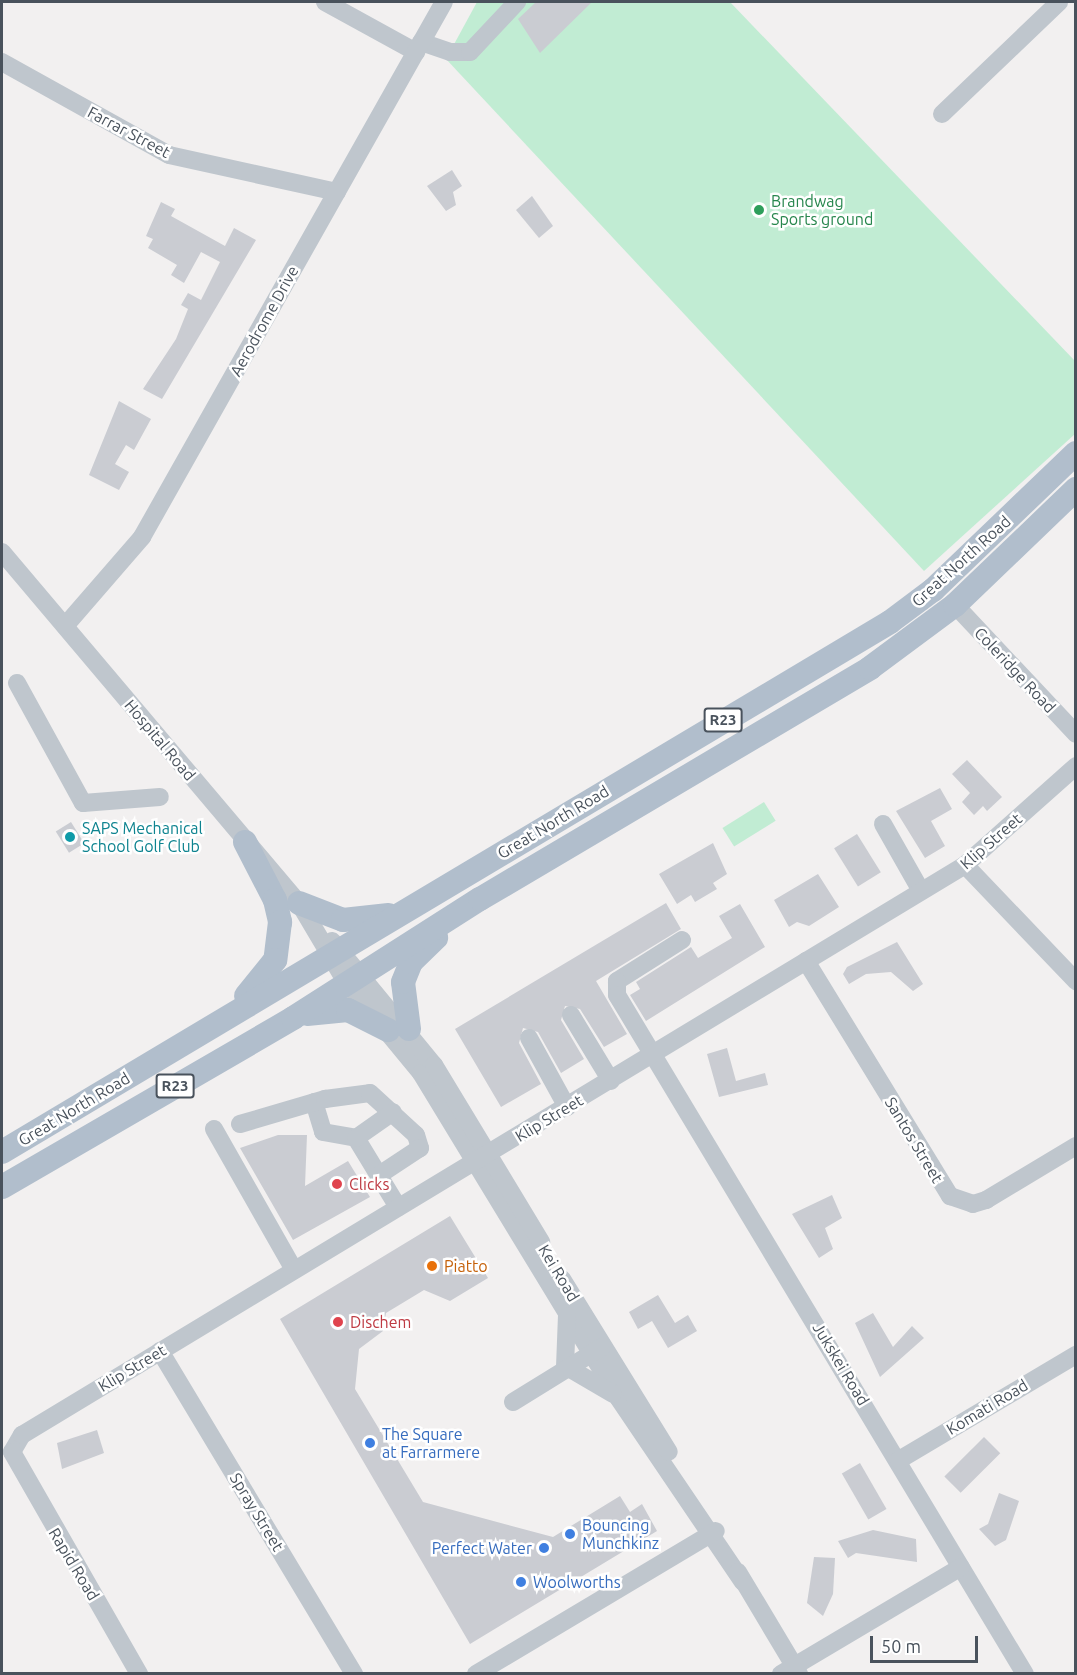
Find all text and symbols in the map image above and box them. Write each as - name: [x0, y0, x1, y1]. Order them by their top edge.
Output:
- street label: Farrar Street: [84, 102, 174, 162]
- place label: Brandwag Sports ground: [771, 191, 873, 229]
- marker: Brandwag Sports ground: [752, 203, 766, 217]
- street label: Aerodrome Drive: [226, 262, 302, 380]
- street label: Great North Road: [908, 512, 1014, 610]
- street label: Coleridge Road: [970, 623, 1060, 717]
- street label: Hospital Road: [121, 696, 199, 784]
- road number: R23: [704, 708, 742, 732]
- street label: Great North Road: [494, 781, 612, 863]
- street label: Klip Street: [956, 809, 1026, 873]
- place label: SAPS Mechanical School Golf Club: [82, 818, 203, 856]
- marker: SAPS Mechanical School Golf Club: [63, 830, 77, 844]
- street label: Great North Road: [15, 1068, 133, 1150]
- road number: R23: [156, 1074, 195, 1098]
- street label: Klip Street: [512, 1090, 586, 1146]
- street label: Santos Street: [881, 1094, 947, 1186]
- place label: Clicks: [349, 1174, 389, 1194]
- marker: Clicks: [330, 1177, 344, 1191]
- street label: Kei Road: [535, 1241, 583, 1305]
- place label: Piatto: [444, 1256, 488, 1276]
- marker: Piatto: [425, 1259, 439, 1273]
- place label: Dischem: [350, 1312, 411, 1332]
- marker: Dischem: [331, 1315, 345, 1329]
- street label: Jukskei Road: [809, 1319, 873, 1409]
- street label: Klip Street: [95, 1340, 169, 1396]
- street label: Komati Road: [943, 1375, 1031, 1439]
- place label: The Square at Farrarmere: [382, 1424, 480, 1462]
- marker: The Square at Farrarmere: [363, 1436, 377, 1450]
- street label: Spray Street: [226, 1469, 288, 1555]
- place label: Bouncing Munchkinz: [582, 1515, 659, 1553]
- street label: Rapid Road: [45, 1524, 103, 1604]
- marker: Bouncing Munchkinz: [563, 1527, 577, 1541]
- place label: Perfect Water: [432, 1538, 532, 1558]
- marker: Perfect Water: [537, 1541, 551, 1555]
- place label: Woolworths: [533, 1572, 621, 1592]
- marker: Woolworths: [514, 1575, 528, 1589]
- scale bar: [873, 1624, 981, 1662]
- text: 50 m: [881, 1636, 921, 1656]

